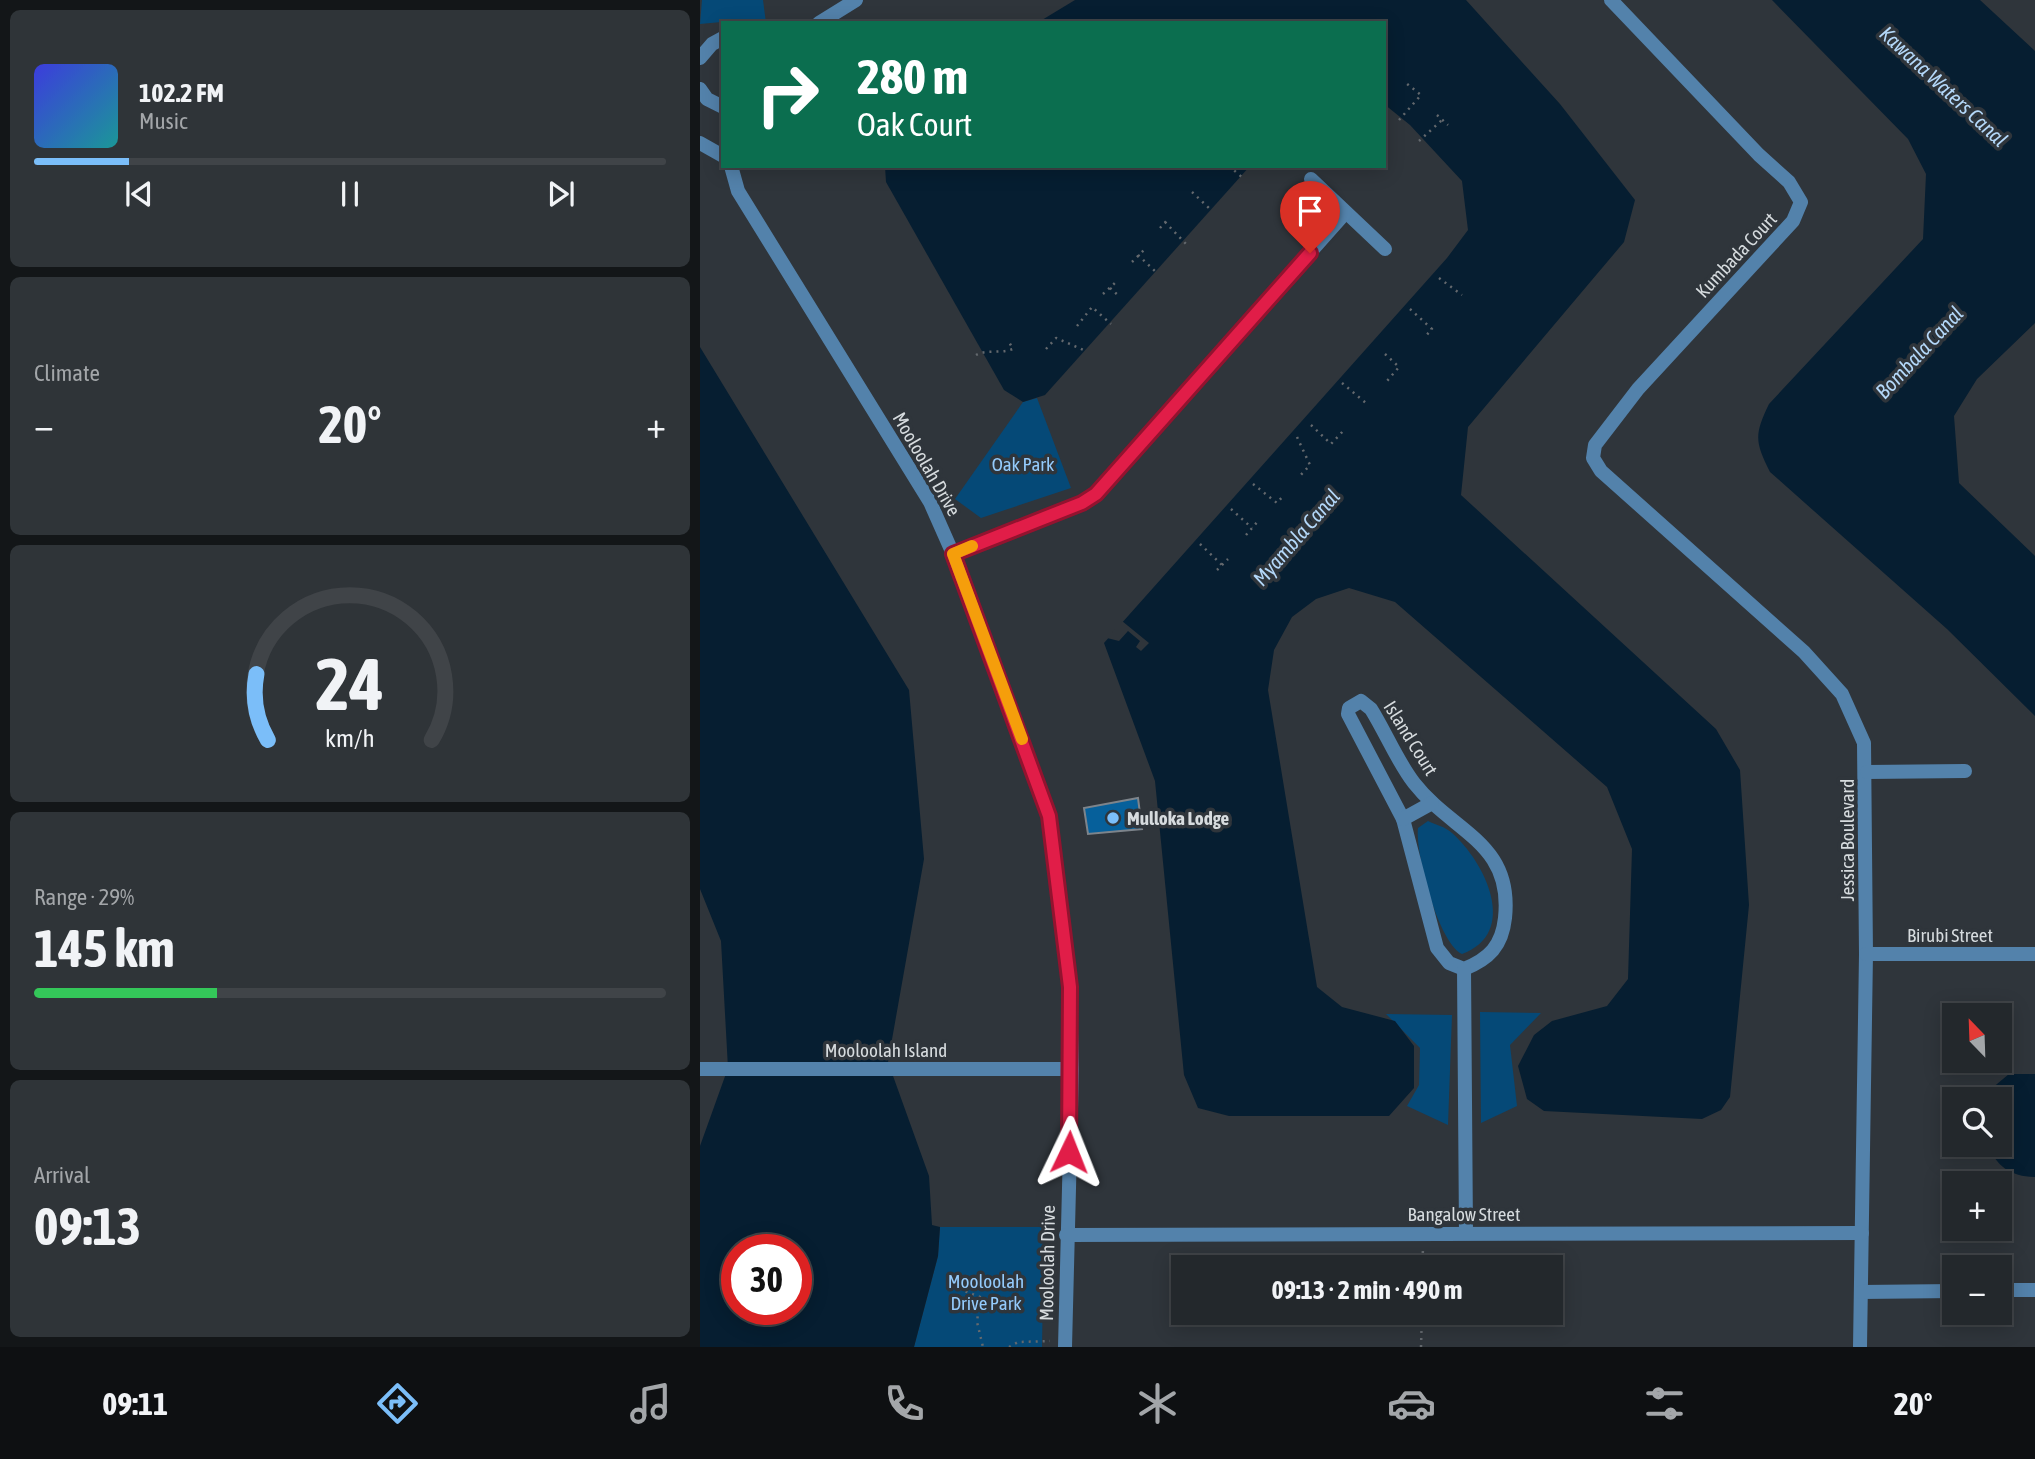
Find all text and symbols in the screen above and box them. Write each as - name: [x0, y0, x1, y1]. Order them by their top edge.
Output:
- water label: Kawana Waters Canal: [1875, 21, 2013, 151]
- text: 280 m: [857, 48, 968, 104]
- icon: right: [742, 49, 833, 140]
- text: 102.2 FM: [139, 78, 224, 108]
- text: Oak Court: [857, 106, 972, 143]
- text: Music: [139, 108, 187, 134]
- icon: previous: [120, 175, 158, 213]
- icon: pause: [331, 175, 369, 213]
- icon: next: [542, 175, 580, 213]
- pin: [1280, 181, 1340, 253]
- icon: arrive: [1291, 192, 1329, 230]
- street label: Kumbada Court: [1691, 208, 1781, 302]
- water label: Bombala Canal: [1870, 301, 1968, 403]
- text: Climate: [34, 360, 100, 386]
- text: 20°: [318, 394, 382, 454]
- text: −: [34, 403, 54, 446]
- text: +: [646, 403, 666, 446]
- street label: Mooloolah Drive: [889, 408, 965, 520]
- park label: Oak Park: [992, 453, 1055, 475]
- water label: Myambla Canal: [1248, 484, 1344, 590]
- text: 24: [316, 642, 384, 725]
- street label: Island Court: [1379, 697, 1443, 779]
- text: km/h: [325, 723, 375, 751]
- street label: Jessica Boulevard: [1836, 779, 1858, 901]
- place label: Mulloka Lodge: [1127, 807, 1230, 829]
- marker: Mulloka Lodge: [1105, 810, 1121, 826]
- text: Range · 29%: [34, 884, 134, 910]
- text: 145 km: [34, 918, 175, 978]
- street label: Birubi Street: [1907, 924, 1993, 946]
- north arrow: [1942, 1003, 2012, 1073]
- map controls: [1942, 1003, 2012, 1325]
- street label: Mooloolah Island: [825, 1039, 947, 1061]
- button: search: [1942, 1087, 2012, 1157]
- position arrow: [1032, 1115, 1106, 1189]
- text: Arrival: [34, 1162, 90, 1188]
- button: +: [1942, 1171, 2012, 1241]
- text: 09:13: [34, 1196, 141, 1256]
- street label: Bangalow Street: [1408, 1203, 1520, 1225]
- street label: Mooloolah Drive: [1035, 1205, 1059, 1321]
- speed limit sign: 30: [721, 1234, 812, 1325]
- button: −: [1942, 1255, 2012, 1325]
- park label: Mooloolah Drive Park: [948, 1270, 1024, 1314]
- text: 09:13 · 2 min · 490 m: [1272, 1275, 1462, 1305]
- icon: directions: [373, 1379, 422, 1428]
- icon: music: [626, 1379, 675, 1428]
- icon: phone: [880, 1379, 929, 1428]
- icon: climate: [1133, 1379, 1182, 1428]
- icon: car: [1387, 1379, 1436, 1428]
- icon: filters: [1640, 1379, 1689, 1428]
- text: 09:11: [102, 1385, 168, 1422]
- text: 20°: [1894, 1385, 1933, 1422]

